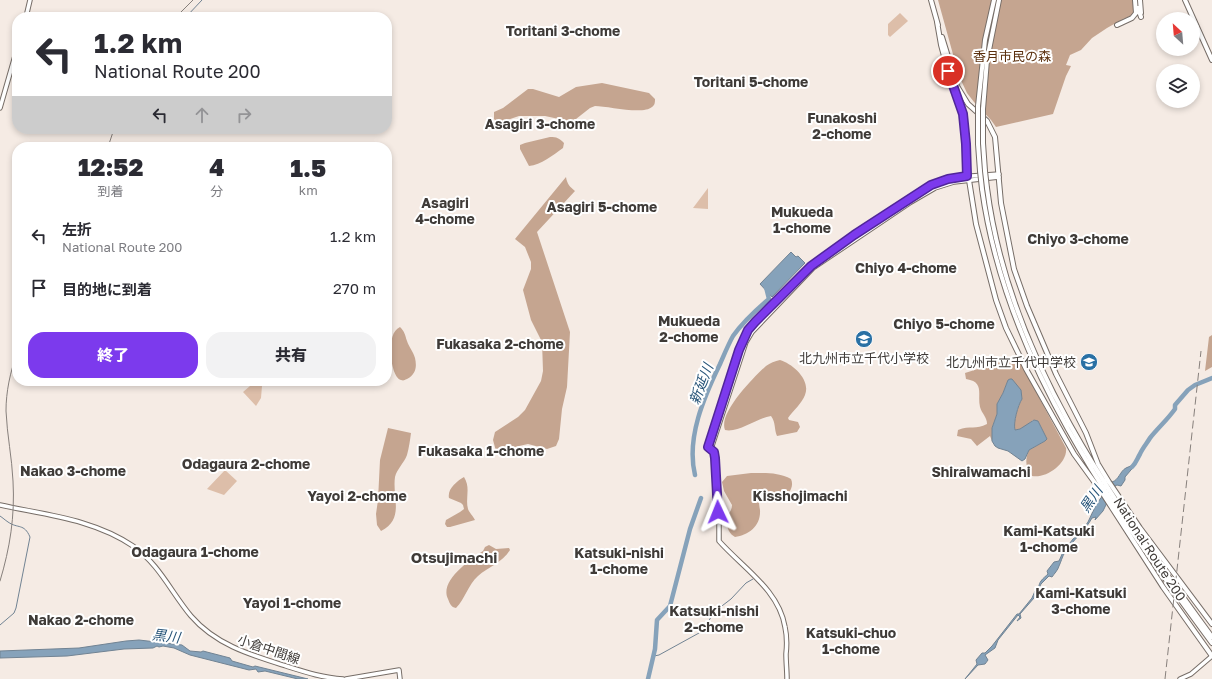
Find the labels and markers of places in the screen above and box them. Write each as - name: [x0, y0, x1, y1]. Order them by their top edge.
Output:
- pin: [931, 54, 965, 88]
- school or university icon: 北九州市立千代小学校: [854, 329, 874, 349]
- place label: 北九州市立千代小学校: [799, 350, 929, 366]
- school or university icon: 北九州市立千代中学校: [1079, 352, 1099, 372]
- place label: 北九州市立千代中学校: [946, 354, 1076, 370]

